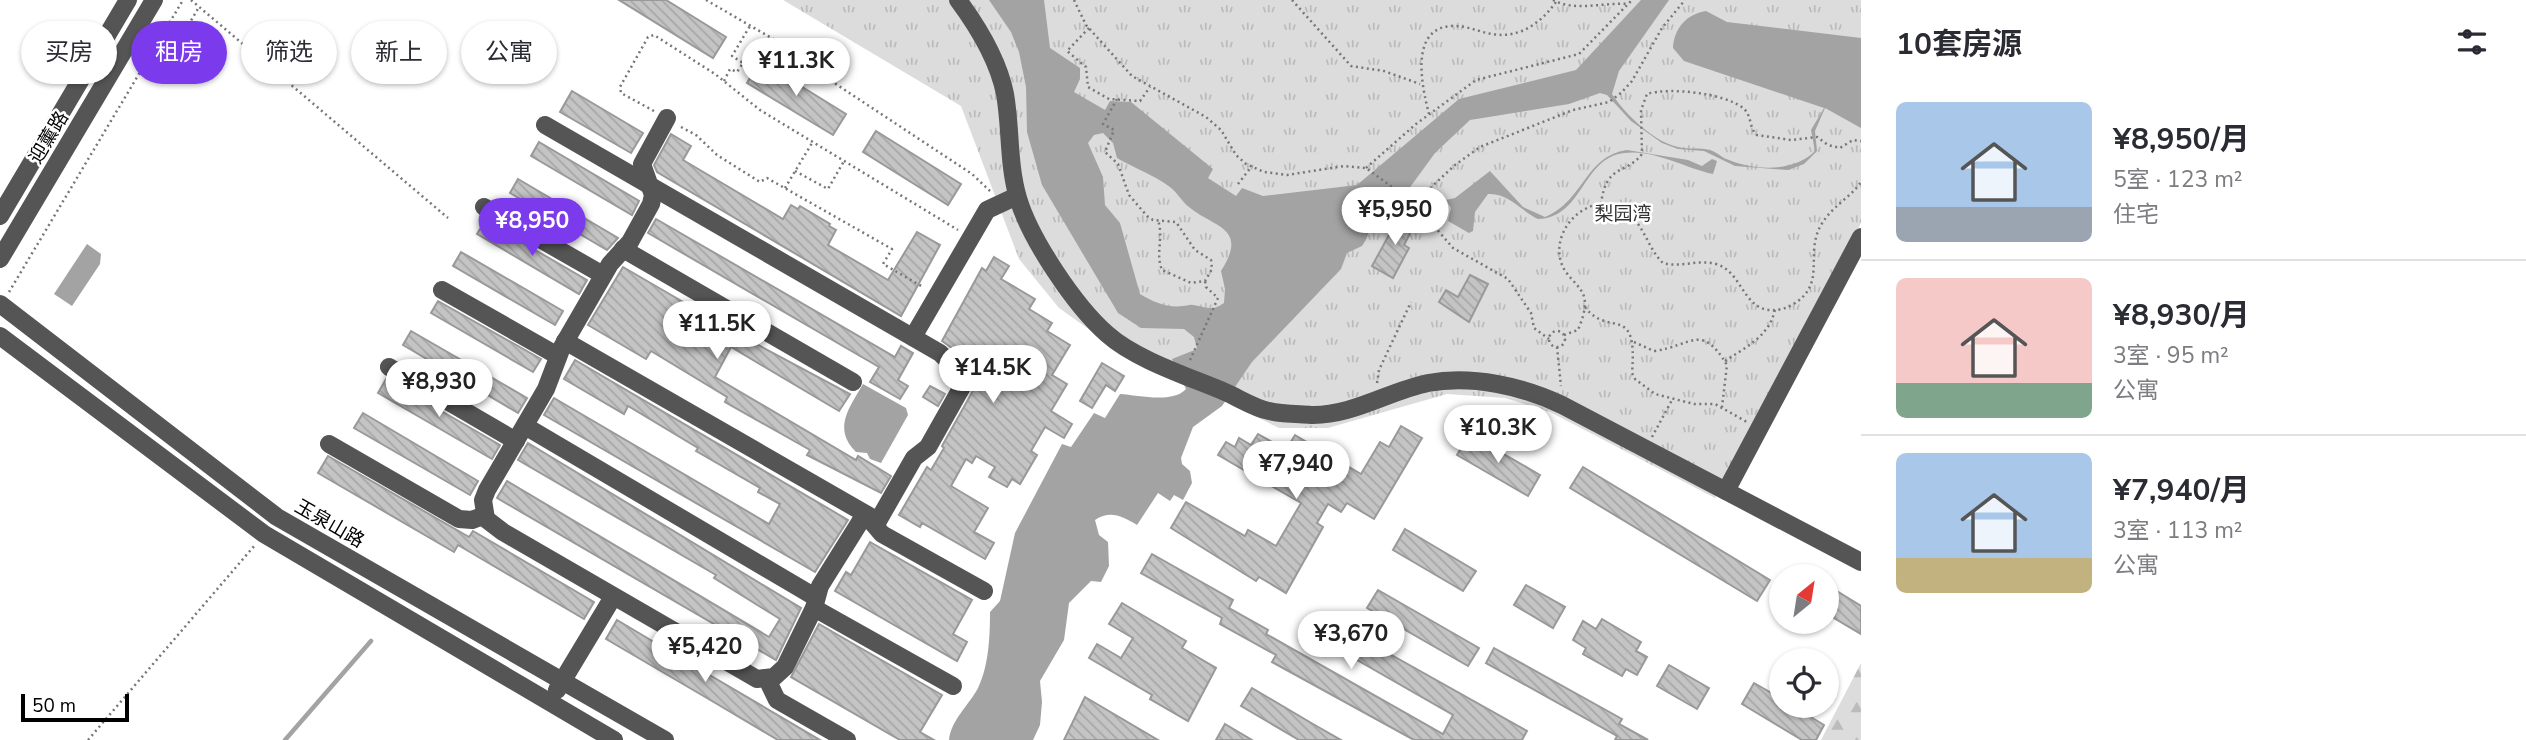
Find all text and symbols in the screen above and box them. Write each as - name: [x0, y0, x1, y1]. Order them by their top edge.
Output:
- chip: 买房: [21, 21, 117, 84]
- chip: 租房: [131, 21, 227, 84]
- chip: 筛选: [241, 21, 337, 84]
- chip: 新上: [351, 21, 447, 84]
- chip: 公寓: [461, 21, 557, 84]
- icon: filters: [2453, 23, 2491, 61]
- text: 10套房源: [1896, 24, 2022, 65]
- pin: ¥11.3K: [739, 38, 853, 98]
- text: ¥11.3K: [758, 45, 834, 76]
- street label: 迎薰路: [23, 106, 75, 169]
- text: ¥8,950/月: [2113, 119, 2250, 160]
- icon: home: [1952, 130, 2036, 214]
- text: 5室 · 123 m²: [2113, 164, 2243, 195]
- pin: ¥5,950: [1338, 188, 1452, 247]
- text: ¥5,950: [1358, 194, 1432, 225]
- pin: ¥8,950: [475, 198, 589, 258]
- text: 住宅: [2113, 199, 2159, 230]
- park label: 梨园湾: [1594, 201, 1652, 227]
- text: ¥8,950: [495, 205, 569, 236]
- text: ¥8,930/月: [2113, 295, 2250, 336]
- pin: ¥11.5K: [660, 302, 774, 361]
- icon: home: [1952, 306, 2036, 390]
- text: ¥11.5K: [679, 308, 755, 339]
- text: 3室 · 95 m²: [2113, 340, 2229, 371]
- pin: ¥14.5K: [936, 346, 1050, 405]
- text: ¥14.5K: [955, 352, 1031, 383]
- pin: ¥8,930: [382, 360, 496, 419]
- text: ¥8,930: [402, 366, 476, 397]
- text: 公寓: [2113, 375, 2159, 406]
- pin: ¥10.3K: [1441, 406, 1555, 465]
- text: ¥10.3K: [1460, 412, 1536, 443]
- pin: ¥7,940: [1239, 442, 1353, 501]
- text: ¥7,940: [1259, 448, 1333, 479]
- text: ¥7,940/月: [2113, 470, 2250, 511]
- icon: home: [1952, 481, 2036, 565]
- street label: 玉泉山路: [290, 494, 369, 554]
- text: 3室 · 113 m²: [2113, 515, 2243, 546]
- text: 公寓: [2113, 550, 2159, 581]
- north arrow: [1769, 564, 1839, 634]
- map controls: [1769, 564, 1839, 718]
- pin: ¥3,670: [1294, 612, 1408, 671]
- text: ¥3,670: [1314, 618, 1388, 649]
- pin: ¥5,420: [648, 624, 762, 684]
- text: ¥5,420: [668, 631, 742, 662]
- button: locate: [1769, 648, 1839, 718]
- scale bar: [21, 691, 130, 723]
- text: 50 m: [32, 693, 76, 719]

